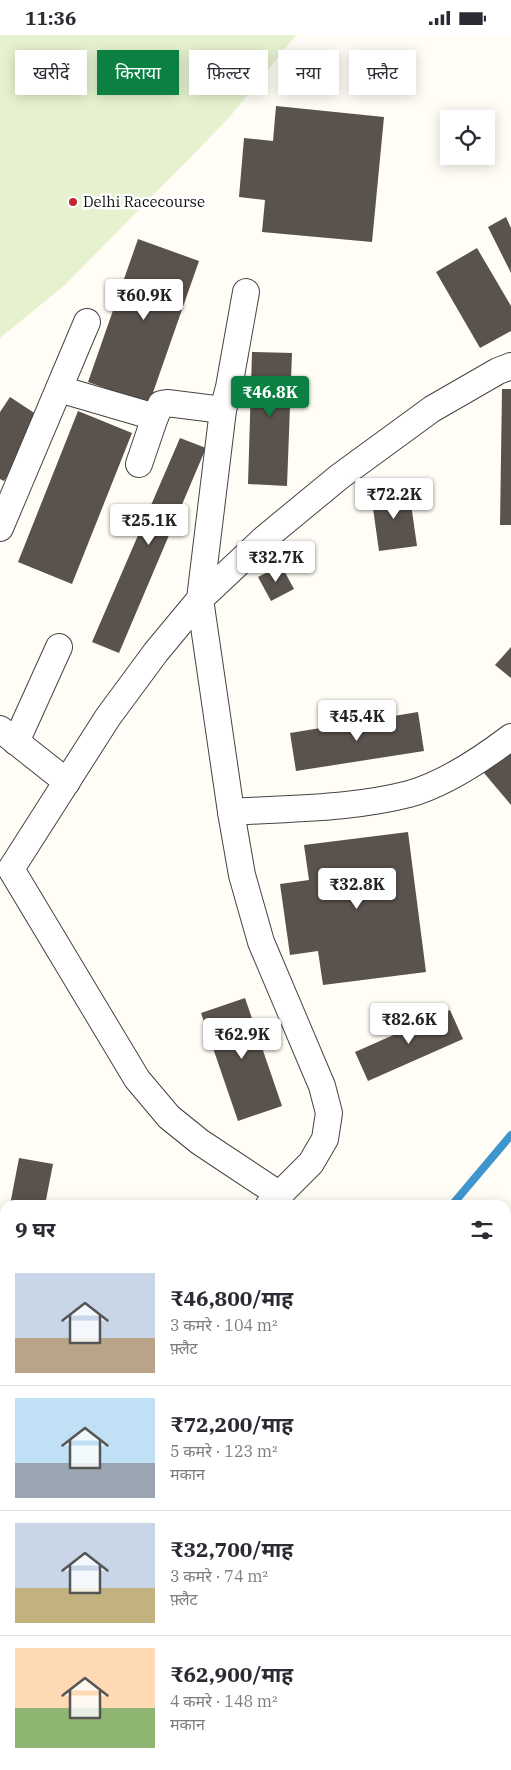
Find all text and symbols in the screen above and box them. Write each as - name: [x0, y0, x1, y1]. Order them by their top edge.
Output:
- text: 11:36: [25, 6, 76, 30]
- chip: खरीदें: [15, 50, 87, 95]
- chip: किराया: [97, 50, 179, 95]
- chip: फ़िल्टर: [189, 50, 268, 95]
- chip: नया: [278, 50, 339, 95]
- chip: फ़्लैट: [349, 50, 416, 95]
- map controls: [440, 110, 495, 165]
- button: locate: [440, 110, 495, 165]
- place label: Delhi Racecourse: [83, 192, 205, 211]
- marker: Delhi Racecourse: [67, 196, 79, 208]
- pin: ₹60.9K: [103, 279, 185, 321]
- text: ₹60.9K: [116, 285, 172, 305]
- pin: ₹46.8K: [229, 375, 311, 418]
- text: ₹46.8K: [242, 382, 298, 402]
- pin: ₹72.2K: [353, 477, 435, 520]
- text: ₹72.2K: [366, 484, 422, 504]
- pin: ₹25.1K: [108, 503, 190, 546]
- text: ₹25.1K: [121, 510, 177, 530]
- pin: ₹32.7K: [235, 541, 317, 583]
- text: ₹32.7K: [248, 547, 304, 567]
- pin: ₹45.4K: [316, 699, 398, 742]
- text: ₹45.4K: [329, 706, 385, 726]
- pin: ₹32.8K: [316, 867, 398, 910]
- text: ₹32.8K: [329, 874, 385, 894]
- pin: ₹82.6K: [368, 1003, 450, 1045]
- text: ₹82.6K: [381, 1009, 437, 1029]
- pin: ₹62.9K: [201, 1017, 283, 1060]
- text: ₹62.9K: [214, 1024, 270, 1044]
- text: 9 घर: [15, 1215, 55, 1243]
- icon: filters: [468, 1216, 496, 1244]
- text: ₹46,800/माह: [170, 1284, 293, 1312]
- icon: home: [55, 1293, 115, 1353]
- text: 3 कमरे · 104 m²: [170, 1315, 278, 1335]
- text: फ़्लैट: [170, 1338, 198, 1358]
- text: ₹72,200/माह: [170, 1410, 293, 1438]
- icon: home: [55, 1418, 115, 1478]
- text: 5 कमरे · 123 m²: [170, 1441, 278, 1461]
- text: मकान: [170, 1464, 205, 1484]
- text: ₹32,700/माह: [170, 1535, 293, 1563]
- icon: home: [55, 1543, 115, 1603]
- text: 3 कमरे · 74 m²: [170, 1566, 268, 1586]
- text: फ़्लैट: [170, 1589, 198, 1609]
- text: ₹62,900/माह: [170, 1660, 293, 1688]
- icon: home: [55, 1668, 115, 1728]
- text: 4 कमरे · 148 m²: [170, 1691, 278, 1711]
- text: मकान: [170, 1714, 205, 1734]

